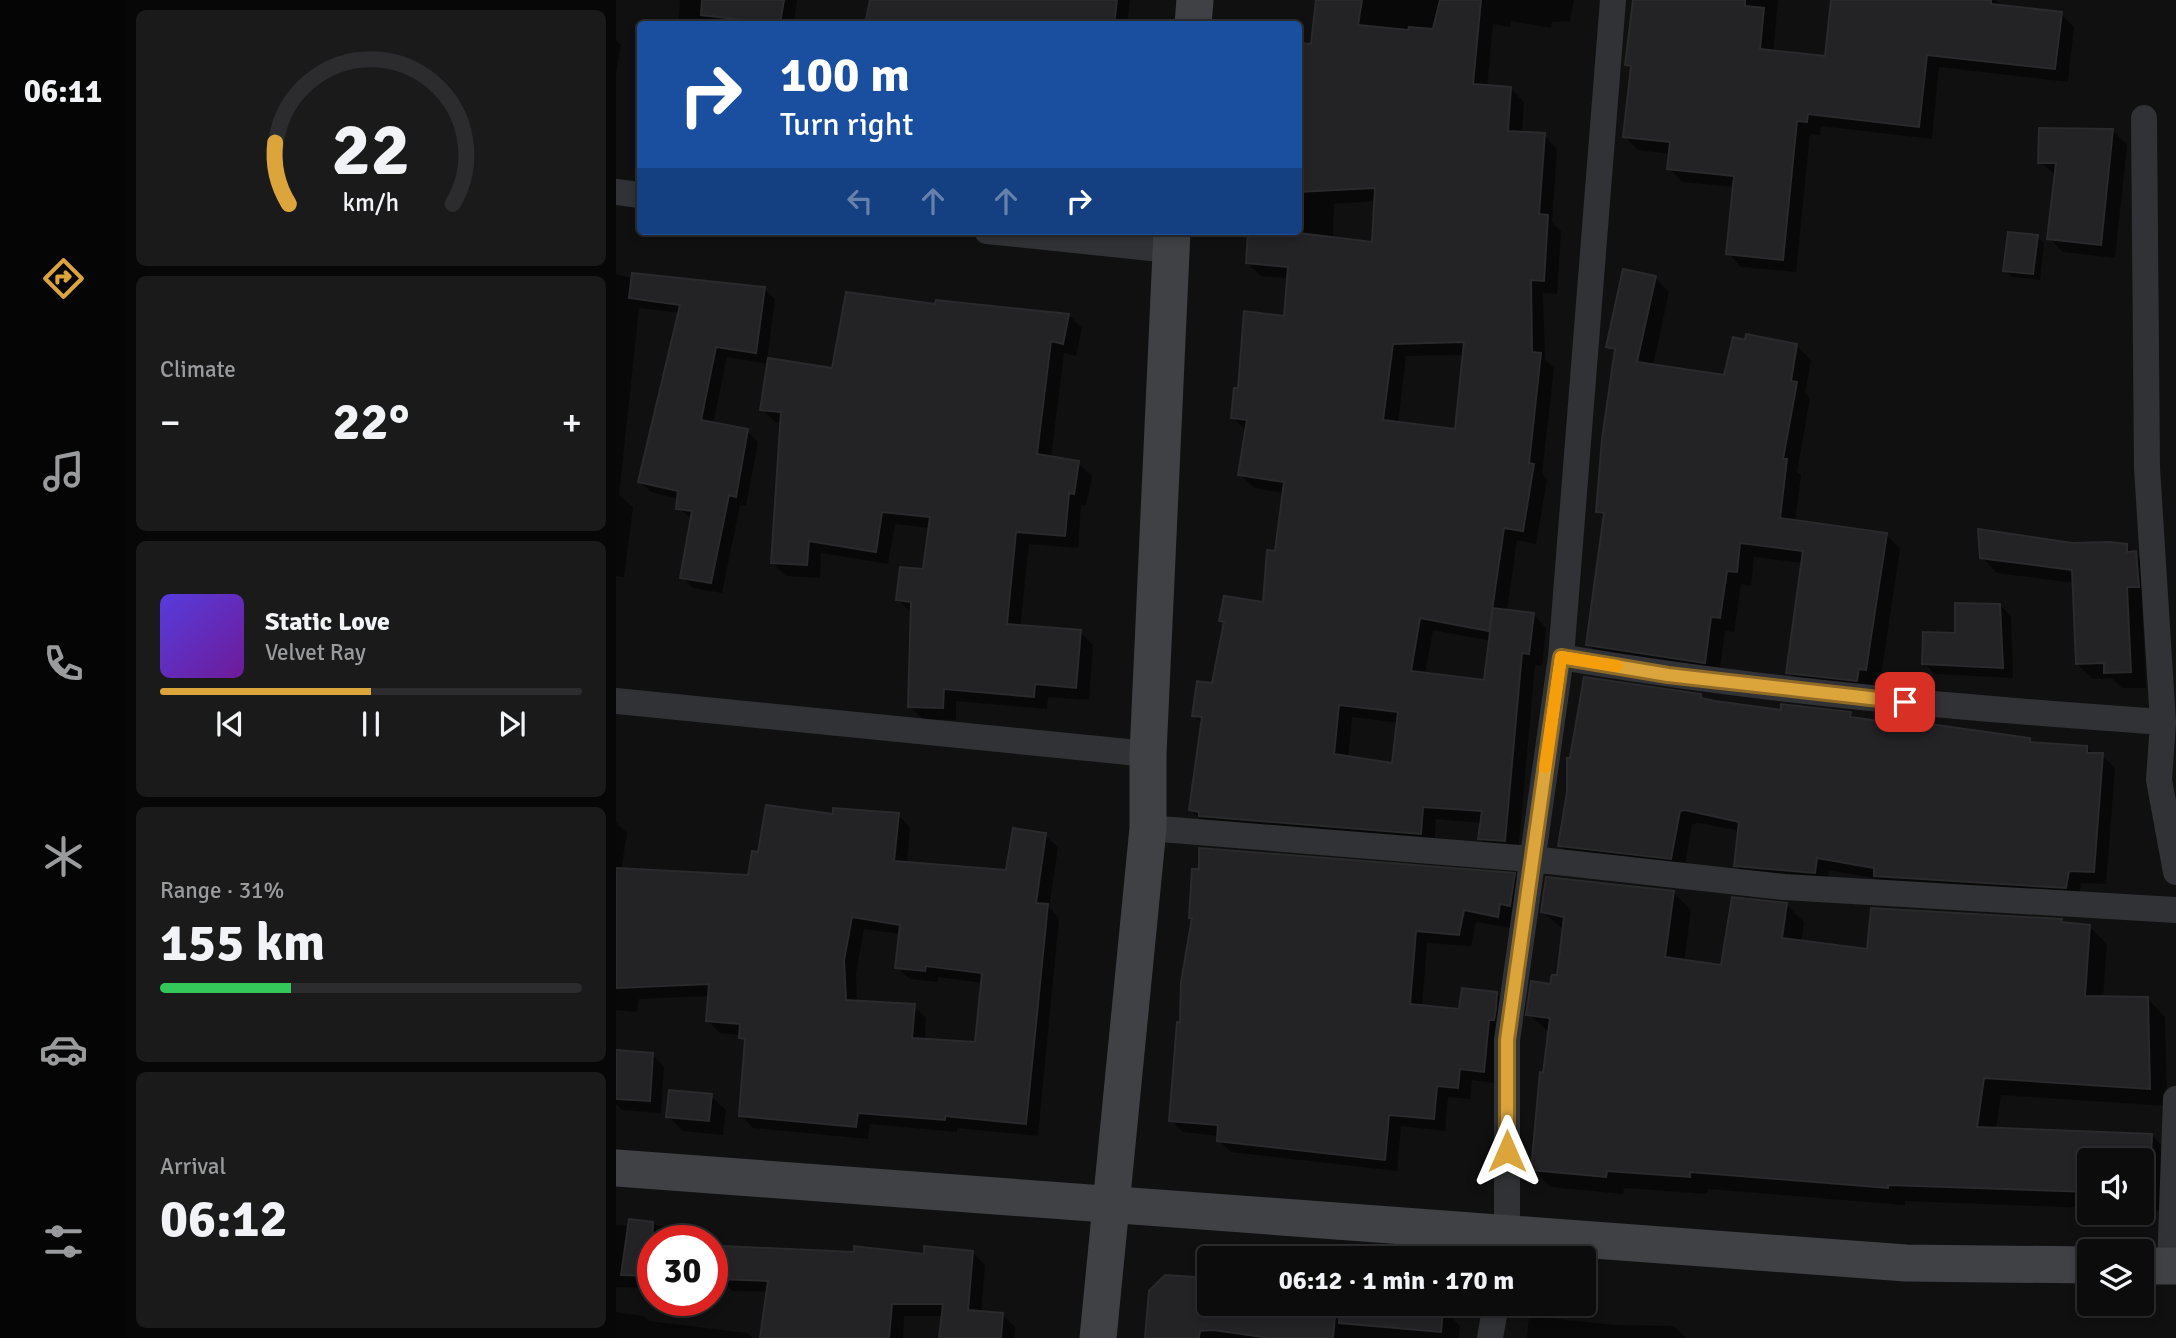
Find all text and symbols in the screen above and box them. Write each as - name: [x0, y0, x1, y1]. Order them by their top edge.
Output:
- text: 100 m: [780, 45, 910, 105]
- icon: right: [665, 49, 756, 140]
- text: 06:11: [24, 72, 102, 111]
- text: Turn right: [780, 105, 913, 144]
- text: 22: [332, 106, 410, 195]
- icon: left: [841, 182, 879, 220]
- icon: ahead: [914, 182, 952, 220]
- icon: ahead: [987, 182, 1025, 220]
- icon: right: [1060, 182, 1098, 220]
- text: km/h: [343, 187, 399, 218]
- icon: directions: [39, 254, 88, 303]
- text: Climate: [160, 355, 236, 384]
- text: 22°: [333, 390, 409, 454]
- text: −: [160, 399, 181, 446]
- text: +: [561, 399, 582, 446]
- icon: music: [39, 447, 88, 496]
- text: Static Love: [265, 606, 390, 638]
- text: Velvet Ray: [265, 638, 366, 667]
- icon: phone: [39, 639, 88, 688]
- pin: [1875, 672, 1935, 732]
- icon: arrive: [1886, 683, 1924, 721]
- icon: previous: [211, 705, 249, 743]
- icon: pause: [352, 705, 390, 743]
- icon: next: [493, 705, 531, 743]
- icon: climate: [39, 832, 88, 881]
- text: Range · 31%: [160, 876, 284, 905]
- text: 155 km: [160, 911, 325, 975]
- icon: car: [39, 1025, 88, 1074]
- position arrow: [1470, 1114, 1544, 1188]
- map controls: [2077, 1148, 2154, 1316]
- button: sound: [2077, 1148, 2154, 1225]
- text: Arrival: [160, 1152, 226, 1181]
- text: 06:12: [160, 1187, 288, 1251]
- icon: filters: [39, 1217, 88, 1266]
- speed limit sign: 30: [637, 1225, 728, 1316]
- button: layers: [2077, 1239, 2154, 1316]
- text: 06:12 · 1 min · 170 m: [1279, 1265, 1514, 1297]

